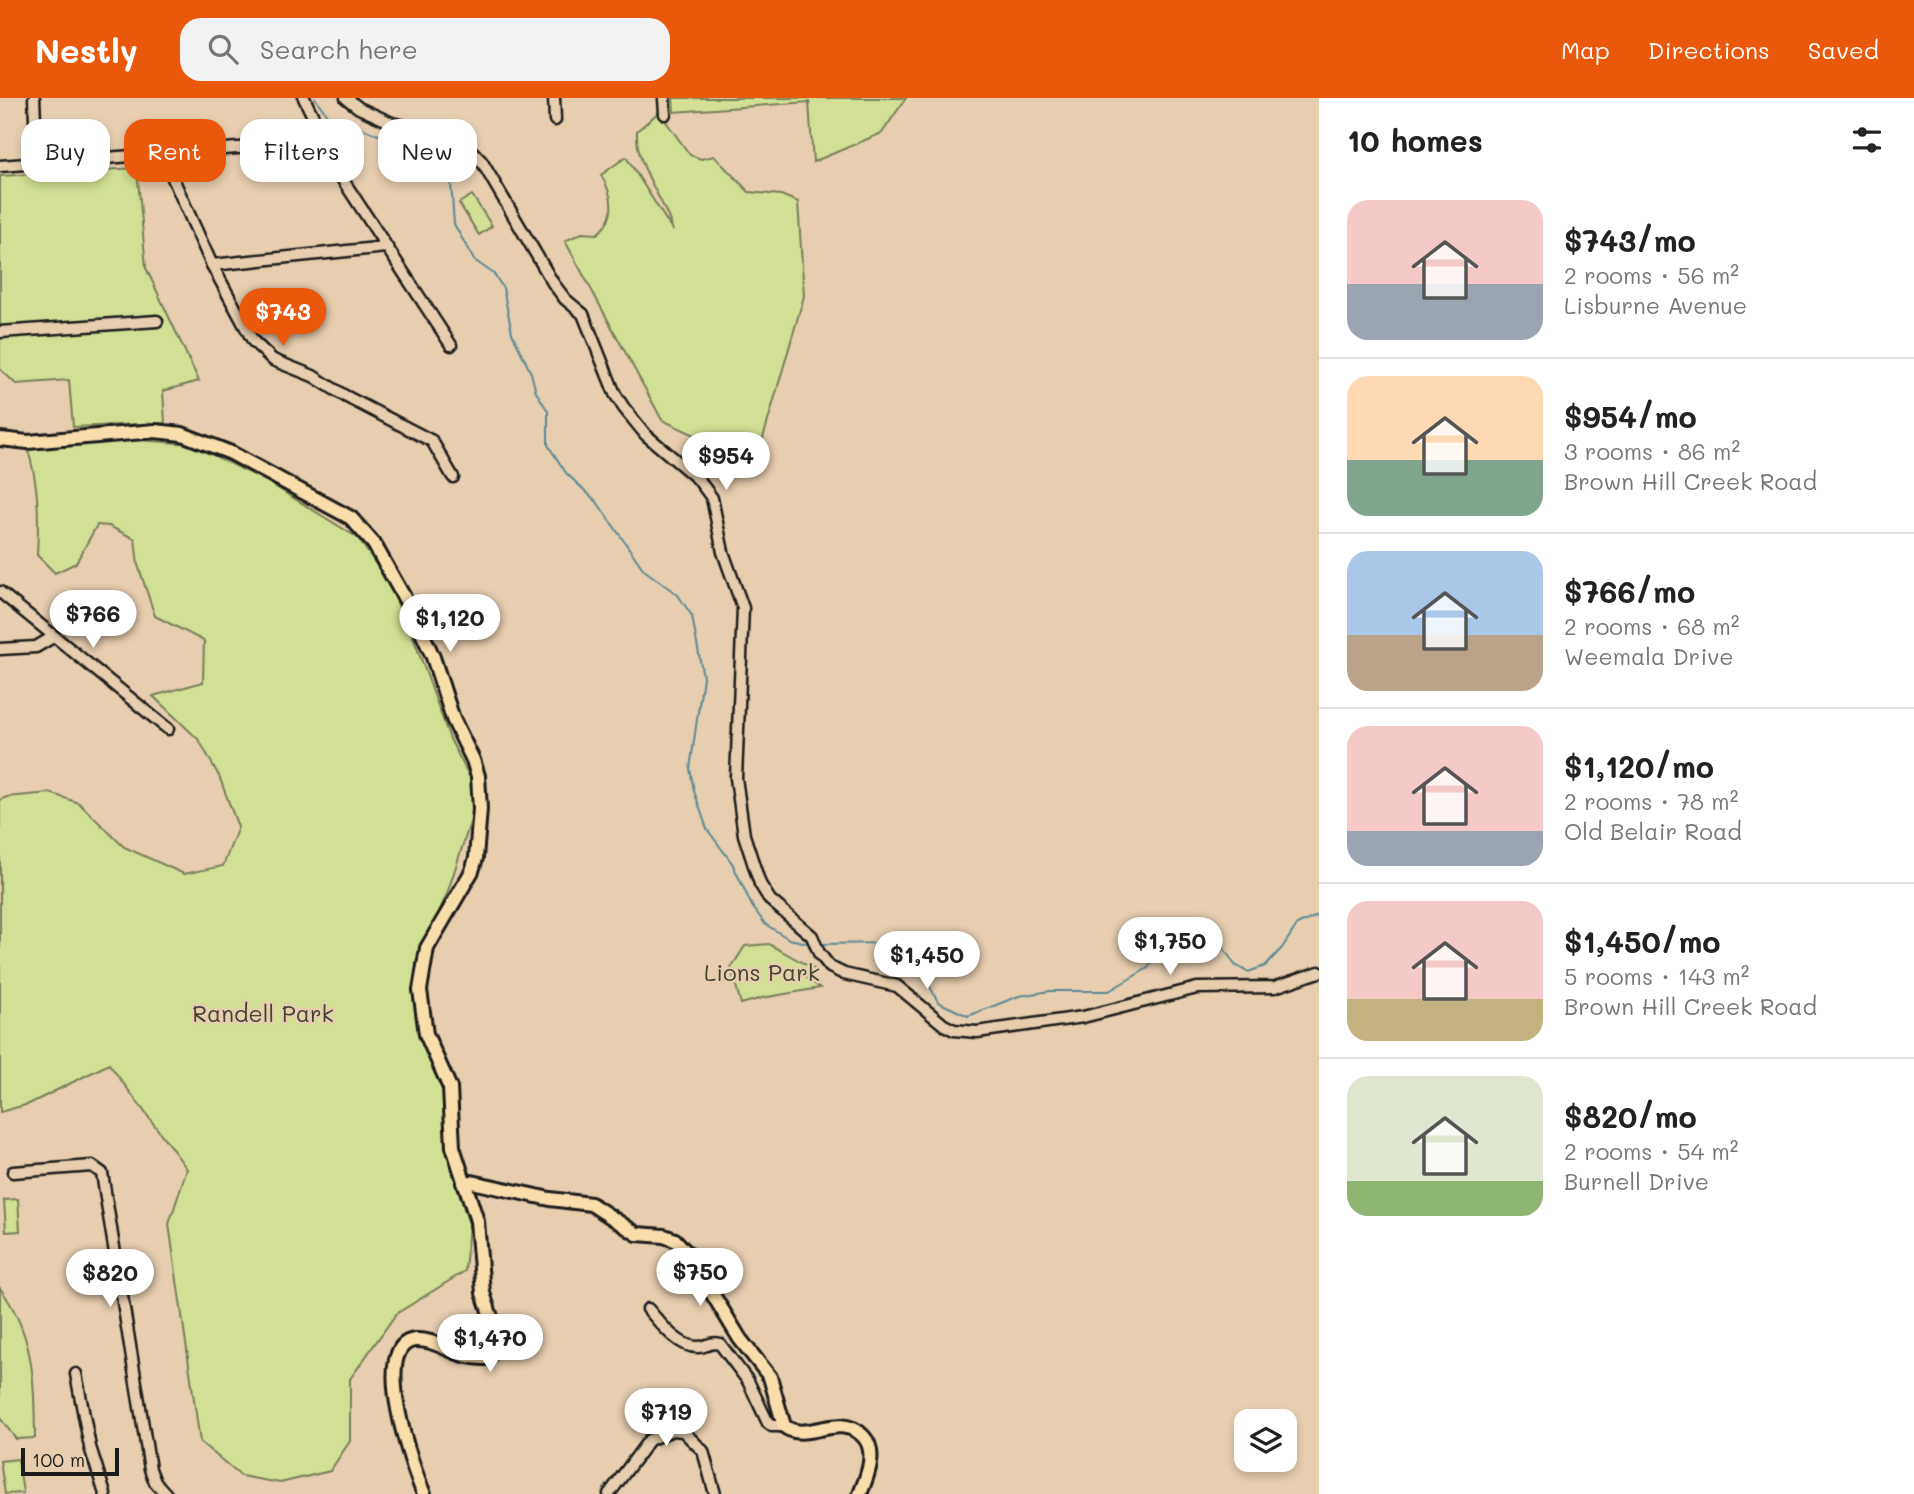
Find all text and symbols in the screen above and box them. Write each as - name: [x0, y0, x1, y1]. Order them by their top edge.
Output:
- search box: [180, 18, 670, 81]
- text: Nestly: [35, 28, 138, 71]
- icon: search: [204, 30, 242, 68]
- text: Search here: [260, 32, 418, 66]
- text: Map: [1561, 34, 1610, 65]
- text: Directions: [1648, 34, 1770, 65]
- text: Saved: [1808, 34, 1879, 65]
- chip: Buy: [21, 119, 110, 182]
- chip: Rent: [124, 119, 226, 182]
- chip: Filters: [240, 119, 364, 182]
- chip: New: [378, 119, 477, 182]
- text: 10 homes: [1347, 120, 1483, 160]
- icon: filters: [1848, 121, 1886, 159]
- text: $743/mo: [1564, 220, 1696, 260]
- icon: home: [1403, 228, 1487, 312]
- text: 2 rooms · 56 m²: [1564, 260, 1739, 290]
- pin: $743: [242, 288, 324, 348]
- text: Lisburne Avenue: [1564, 290, 1747, 320]
- text: $743: [255, 296, 311, 326]
- text: $954/mo: [1564, 396, 1697, 436]
- icon: home: [1403, 404, 1487, 488]
- pin: $954: [685, 432, 767, 492]
- text: 3 rooms · 86 m²: [1564, 436, 1740, 466]
- text: $954: [698, 440, 754, 470]
- text: Brown Hill Creek Road: [1564, 466, 1817, 496]
- text: $766/mo: [1564, 571, 1695, 611]
- icon: home: [1403, 579, 1487, 663]
- pin: $766: [52, 590, 134, 650]
- pin: $1,120: [393, 594, 507, 654]
- text: $766: [66, 598, 120, 628]
- text: $1,120: [415, 602, 485, 632]
- text: 2 rooms · 68 m²: [1564, 611, 1739, 641]
- text: Weemala Drive: [1564, 641, 1734, 671]
- text: $1,120/mo: [1564, 746, 1714, 786]
- icon: home: [1403, 754, 1487, 838]
- text: 2 rooms · 78 m²: [1564, 786, 1738, 816]
- text: Old Belair Road: [1564, 816, 1742, 846]
- pin: $1,750: [1113, 918, 1227, 977]
- text: $1,450/mo: [1564, 921, 1720, 961]
- text: $1,750: [1134, 925, 1206, 955]
- icon: home: [1403, 929, 1487, 1013]
- pin: $1,450: [870, 932, 984, 991]
- text: $1,450: [890, 939, 964, 969]
- park label: Lions Park: [704, 957, 820, 987]
- text: 5 rooms · 143 m²: [1564, 961, 1750, 991]
- text: Brown Hill Creek Road: [1564, 991, 1817, 1021]
- park label: Randell Park: [192, 998, 334, 1028]
- text: $820/mo: [1564, 1096, 1697, 1136]
- icon: home: [1403, 1104, 1487, 1188]
- text: 2 rooms · 54 m²: [1564, 1136, 1739, 1166]
- text: Burnell Drive: [1564, 1166, 1709, 1196]
- pin: $750: [659, 1248, 741, 1308]
- pin: $820: [69, 1250, 151, 1309]
- text: $750: [672, 1256, 728, 1286]
- text: $820: [82, 1257, 138, 1287]
- pin: $1,470: [433, 1314, 547, 1374]
- text: $1,470: [453, 1322, 527, 1352]
- pin: $719: [625, 1388, 707, 1448]
- text: $719: [640, 1396, 692, 1426]
- map controls: [1234, 1409, 1297, 1472]
- button: layers: [1234, 1409, 1297, 1472]
- scale bar: [21, 1445, 119, 1477]
- text: 100 m: [32, 1447, 85, 1472]

